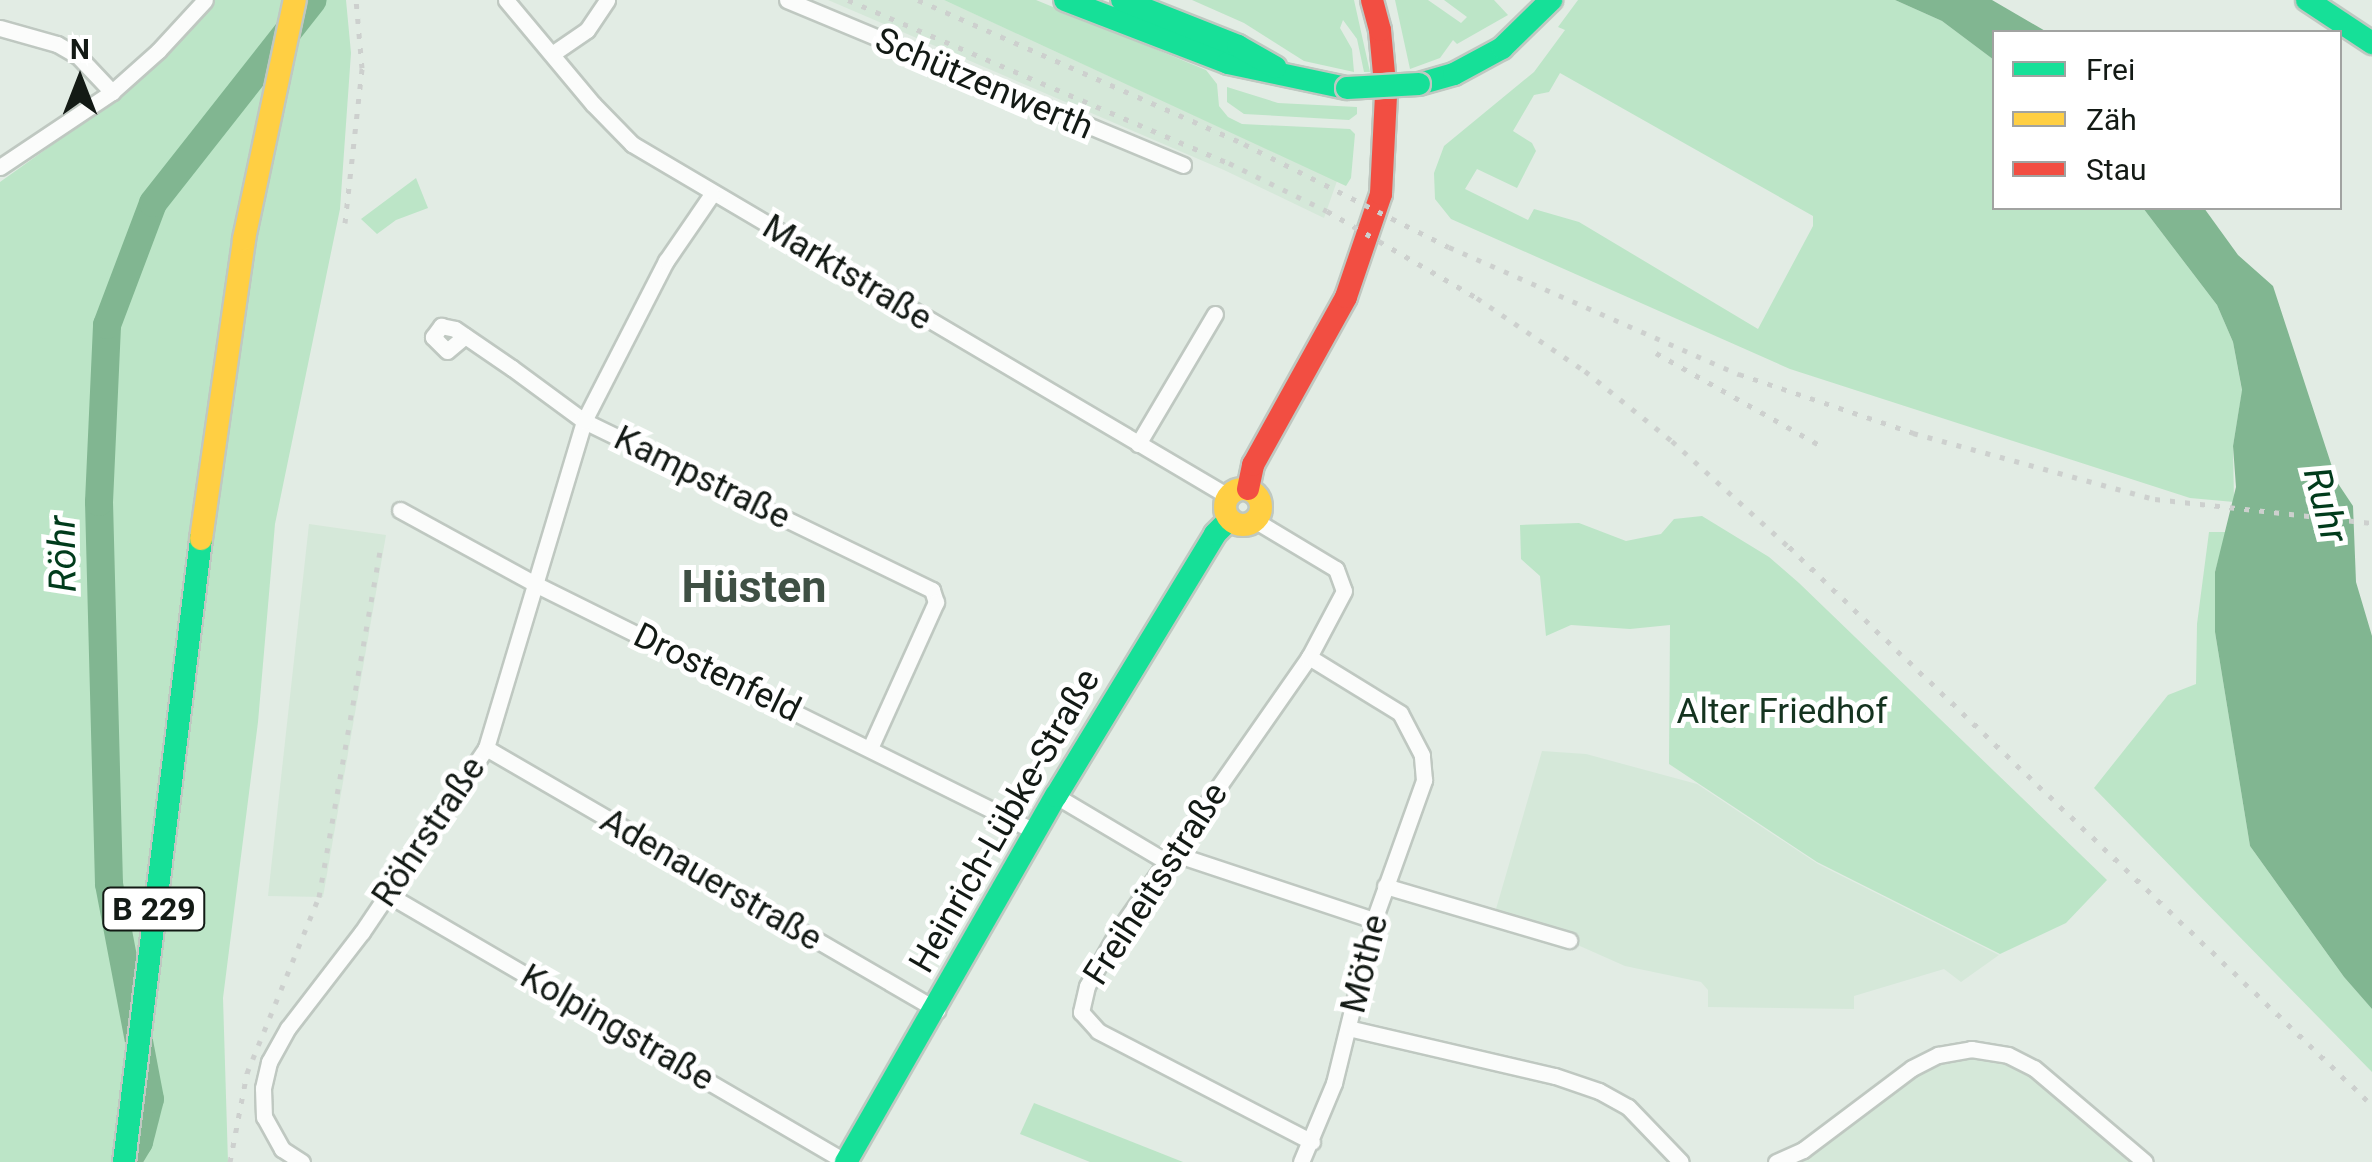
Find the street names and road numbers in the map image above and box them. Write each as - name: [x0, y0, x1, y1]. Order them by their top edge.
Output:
- street label: Schützenwerth: [869, 19, 1099, 149]
- street label: Marktstraße: [755, 206, 939, 340]
- street label: Kampstraße: [607, 417, 797, 539]
- street label: Drostenfeld: [627, 615, 807, 731]
- street label: Heinrich-Lübke-Straße: [901, 662, 1109, 980]
- street label: Röhrstraße: [364, 749, 494, 915]
- street label: Freiheitsstraße: [1075, 775, 1237, 993]
- street label: Adenauerstraße: [593, 800, 829, 960]
- road number: B 229: [102, 882, 206, 936]
- street label: Möthe: [1333, 910, 1397, 1018]
- street label: Kolpingstraße: [513, 956, 721, 1100]

